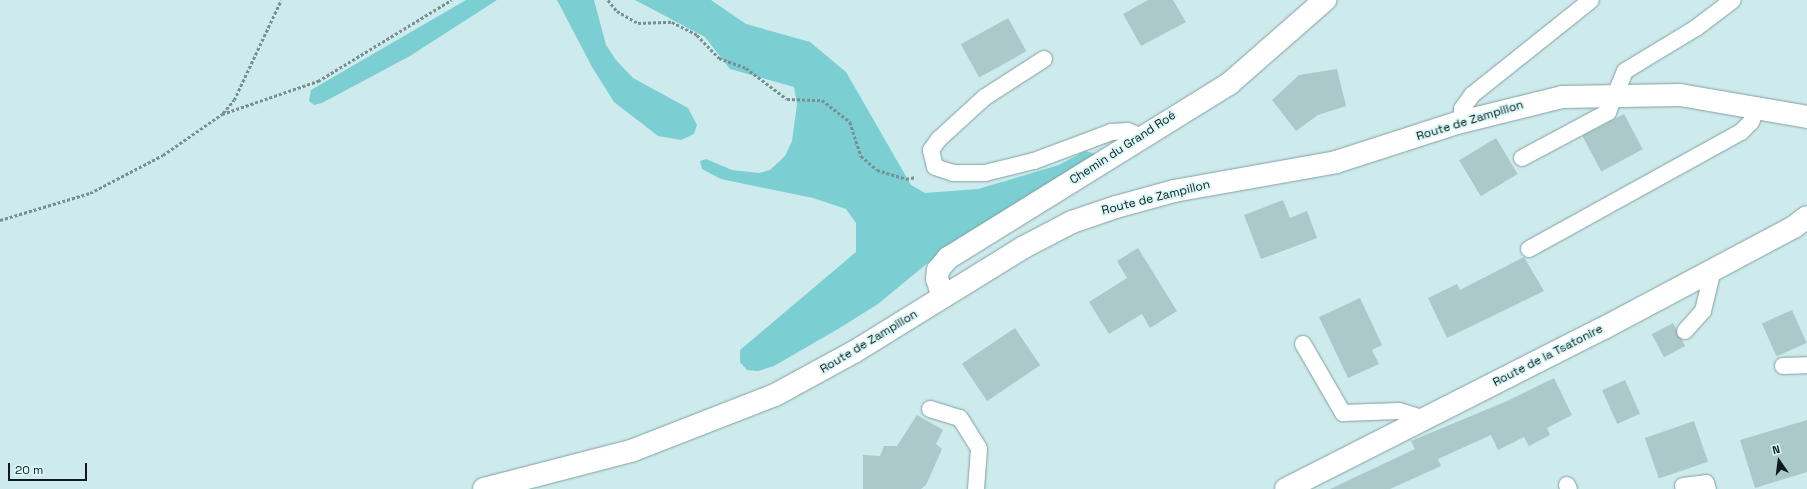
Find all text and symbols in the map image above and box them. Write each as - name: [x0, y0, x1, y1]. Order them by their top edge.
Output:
- street label: Route de Zampillon: [1415, 98, 1525, 144]
- street label: Chemin du Grand Roé: [1067, 108, 1179, 188]
- street label: Route de Zampillon: [1100, 178, 1212, 218]
- street label: Route de Zampillon: [818, 307, 920, 377]
- street label: Route de la Tsatonire: [1490, 322, 1606, 390]
- north arrow: [1759, 441, 1799, 481]
- text: N: [1771, 442, 1781, 457]
- scale bar: [10, 455, 89, 481]
- text: 20 m: [15, 462, 43, 478]

